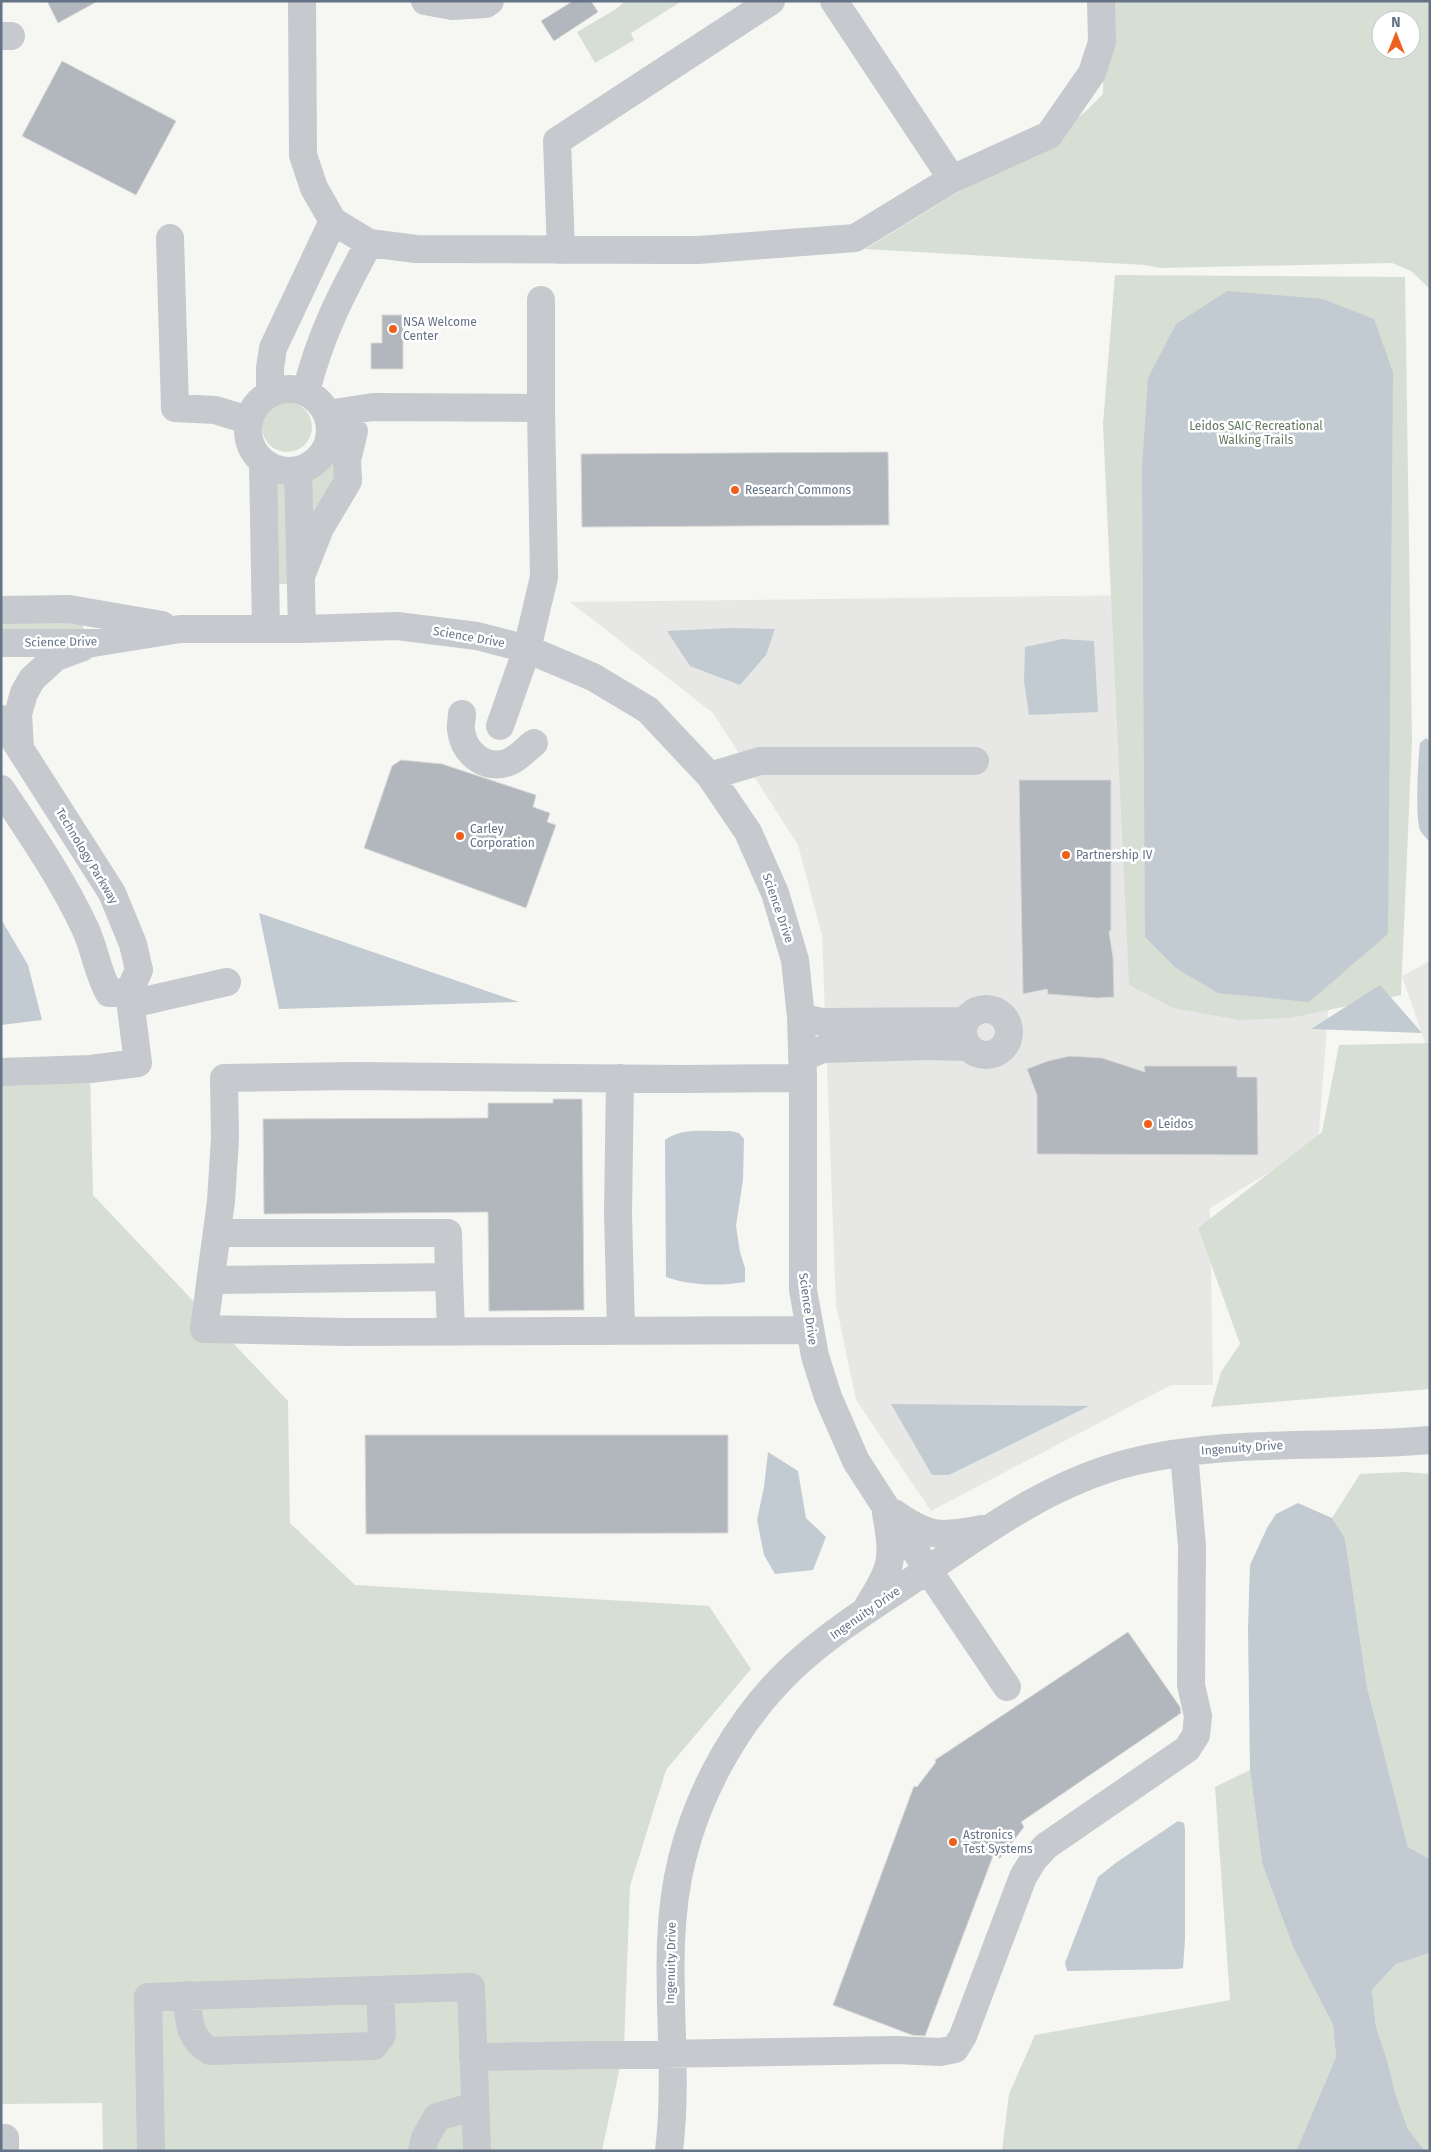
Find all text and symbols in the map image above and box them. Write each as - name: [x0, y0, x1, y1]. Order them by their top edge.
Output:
- north arrow: [1371, 10, 1421, 60]
- text: N: [1391, 14, 1401, 31]
- place label: NSA Welcome Center: [403, 315, 477, 343]
- marker: NSA Welcome Center: [387, 323, 399, 335]
- park label: Leidos SAIC Recreational Walking Trails: [1189, 419, 1323, 447]
- place label: Research Commons: [745, 483, 851, 497]
- marker: Research Commons: [729, 484, 741, 496]
- street label: Science Drive: [432, 624, 506, 650]
- street label: Science Drive: [25, 634, 97, 650]
- street label: Technology Parkway: [53, 806, 121, 906]
- place label: Carley Corporation: [470, 822, 535, 850]
- marker: Carley Corporation: [454, 830, 466, 842]
- place label: Partnership IV: [1076, 848, 1153, 862]
- marker: Partnership IV: [1060, 849, 1072, 861]
- street label: Science Drive: [760, 871, 796, 945]
- place label: Leidos: [1158, 1117, 1194, 1131]
- marker: Leidos: [1142, 1118, 1154, 1130]
- street label: Science Drive: [796, 1272, 820, 1346]
- street label: Ingenuity Drive: [1201, 1438, 1283, 1458]
- street label: Ingenuity Drive: [827, 1584, 903, 1642]
- place label: Astronics Test Systems: [963, 1828, 1033, 1856]
- marker: Astronics Test Systems: [947, 1836, 959, 1848]
- street label: Ingenuity Drive: [663, 1922, 679, 2004]

